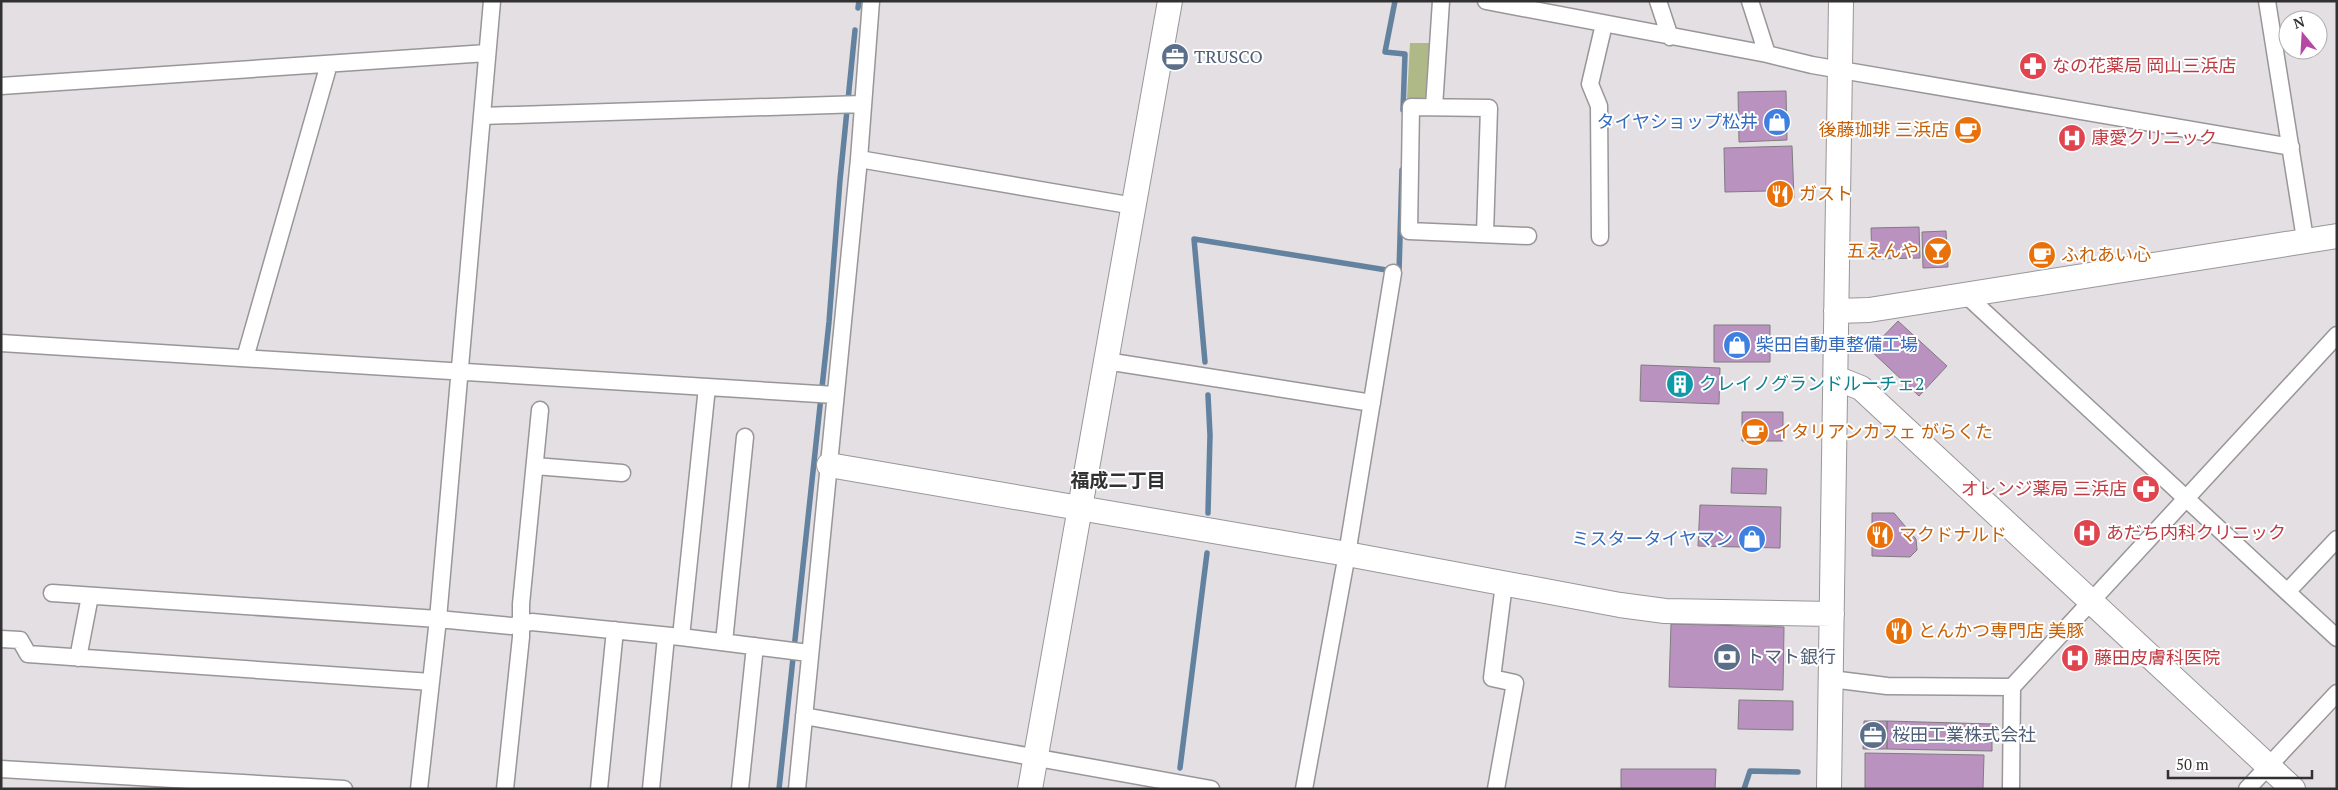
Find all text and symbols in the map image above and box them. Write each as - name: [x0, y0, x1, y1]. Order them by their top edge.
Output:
- north arrow: [2278, 10, 2328, 60]
- text: N: [2291, 11, 2307, 33]
- office icon: TRUSCO: [1160, 42, 1190, 72]
- place label: TRUSCO: [1194, 44, 1263, 68]
- pharmacy icon: なの花薬局 岡山三浜店: [2018, 51, 2048, 81]
- place label: なの花薬局 岡山三浜店: [2052, 53, 2236, 77]
- shop icon: タイヤショップ松井: [1762, 107, 1792, 137]
- place label: タイヤショップ松井: [1597, 109, 1758, 133]
- cafe icon: 後藤珈琲 三浜店: [1953, 115, 1983, 145]
- place label: 後藤珈琲 三浜店: [1819, 117, 1949, 141]
- hospital icon: 康愛クリニック: [2057, 123, 2087, 153]
- place label: 康愛クリニック: [2091, 125, 2217, 149]
- restaurant icon: ガスト: [1765, 179, 1795, 209]
- place label: ガスト: [1799, 181, 1853, 205]
- bar icon: 五えんや: [1923, 236, 1953, 266]
- place label: 五えんや: [1847, 238, 1919, 262]
- cafe icon: ふれあい心: [2027, 240, 2057, 270]
- place label: ふれあい心: [2061, 242, 2151, 266]
- shop icon: 柴田自動車整備工場: [1722, 330, 1752, 360]
- place label: 柴田自動車整備工場: [1756, 332, 1918, 356]
- building icon: クレイノグランドルーチェ2: [1665, 369, 1695, 399]
- place label: クレイノグランドルーチェ2: [1699, 371, 1925, 395]
- cafe icon: イタリアンカフェ がらくた: [1740, 417, 1770, 447]
- place label: イタリアンカフェ がらくた: [1774, 419, 1993, 443]
- district label: 福成二丁目: [1070, 467, 1166, 492]
- pharmacy icon: オレンジ薬局 三浜店: [2131, 474, 2161, 504]
- place label: オレンジ薬局 三浜店: [1961, 476, 2127, 500]
- hospital icon: あだち内科クリニック: [2072, 518, 2102, 548]
- restaurant icon: マクドナルド: [1865, 520, 1895, 550]
- place label: あだち内科クリニック: [2106, 520, 2286, 544]
- place label: マクドナルド: [1899, 522, 2007, 546]
- shop icon: ミスタータイヤマン: [1737, 524, 1767, 554]
- place label: ミスタータイヤマン: [1572, 526, 1733, 550]
- restaurant icon: とんかつ専門店 美豚: [1884, 616, 1914, 646]
- place label: とんかつ専門店 美豚: [1918, 618, 2084, 642]
- bank icon: トマト銀行: [1712, 642, 1742, 672]
- hospital icon: 藤田皮膚科医院: [2060, 643, 2090, 673]
- place label: トマト銀行: [1746, 644, 1836, 668]
- place label: 藤田皮膚科医院: [2094, 645, 2220, 669]
- office icon: 桜田工業株式会社: [1858, 720, 1888, 750]
- place label: 桜田工業株式会社: [1892, 722, 2036, 746]
- scale bar: [2168, 748, 2312, 780]
- text: 50 m: [2176, 754, 2209, 774]

